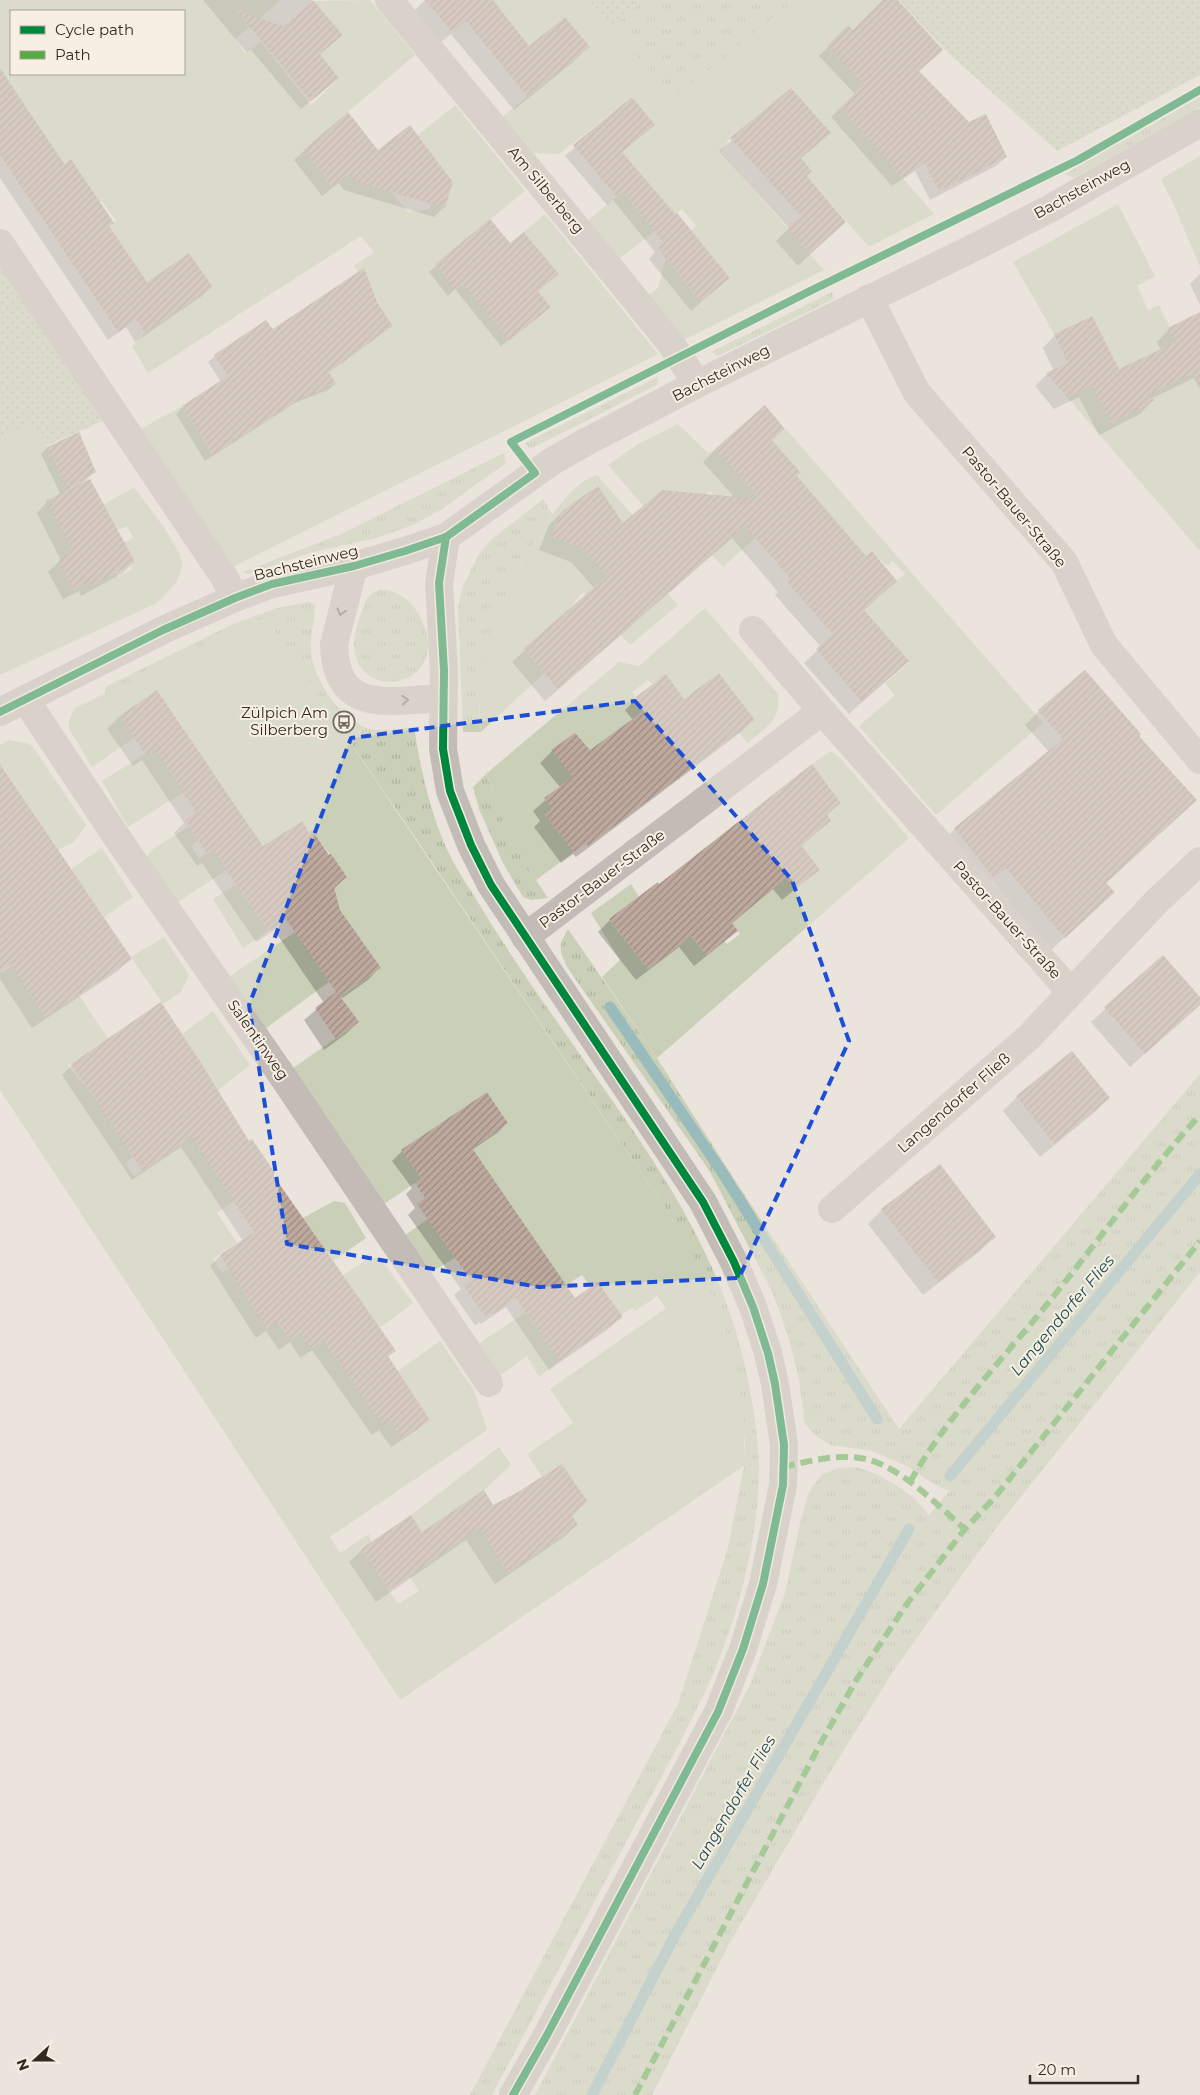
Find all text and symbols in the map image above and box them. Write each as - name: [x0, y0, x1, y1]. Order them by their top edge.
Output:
- legend: [10, 10, 185, 75]
- text: Cycle path: [55, 20, 134, 39]
- text: Path: [55, 45, 91, 64]
- street label: Am Silberberg: [504, 142, 588, 237]
- street label: Bachsteinweg: [1030, 154, 1133, 223]
- street label: Bachsteinweg: [669, 340, 773, 405]
- street label: Pastor-Bauer-Straße: [958, 442, 1071, 571]
- street label: Bachsteinweg: [252, 540, 360, 585]
- one-way arrow: [336, 608, 346, 616]
- one-way arrow: [401, 695, 409, 706]
- place label: Zülpich Am Silberberg: [241, 703, 328, 739]
- bus stop icon: Zülpich Am Silberberg: [332, 710, 356, 734]
- street label: Pastor-Bauer-Straße: [535, 825, 668, 932]
- street label: Pastor-Bauer-Straße: [949, 857, 1066, 983]
- street label: Salentinweg: [224, 996, 293, 1084]
- street label: Langendorfer Fließ: [893, 1048, 1014, 1157]
- water label: Langendorfer Flies: [1006, 1251, 1118, 1379]
- water label: Langendorfer Flies: [687, 1732, 780, 1873]
- north arrow: [10, 2035, 60, 2085]
- scale bar: [1030, 2052, 1138, 2084]
- text: N: [12, 2056, 33, 2073]
- text: 20 m: [1038, 2060, 1076, 2079]

